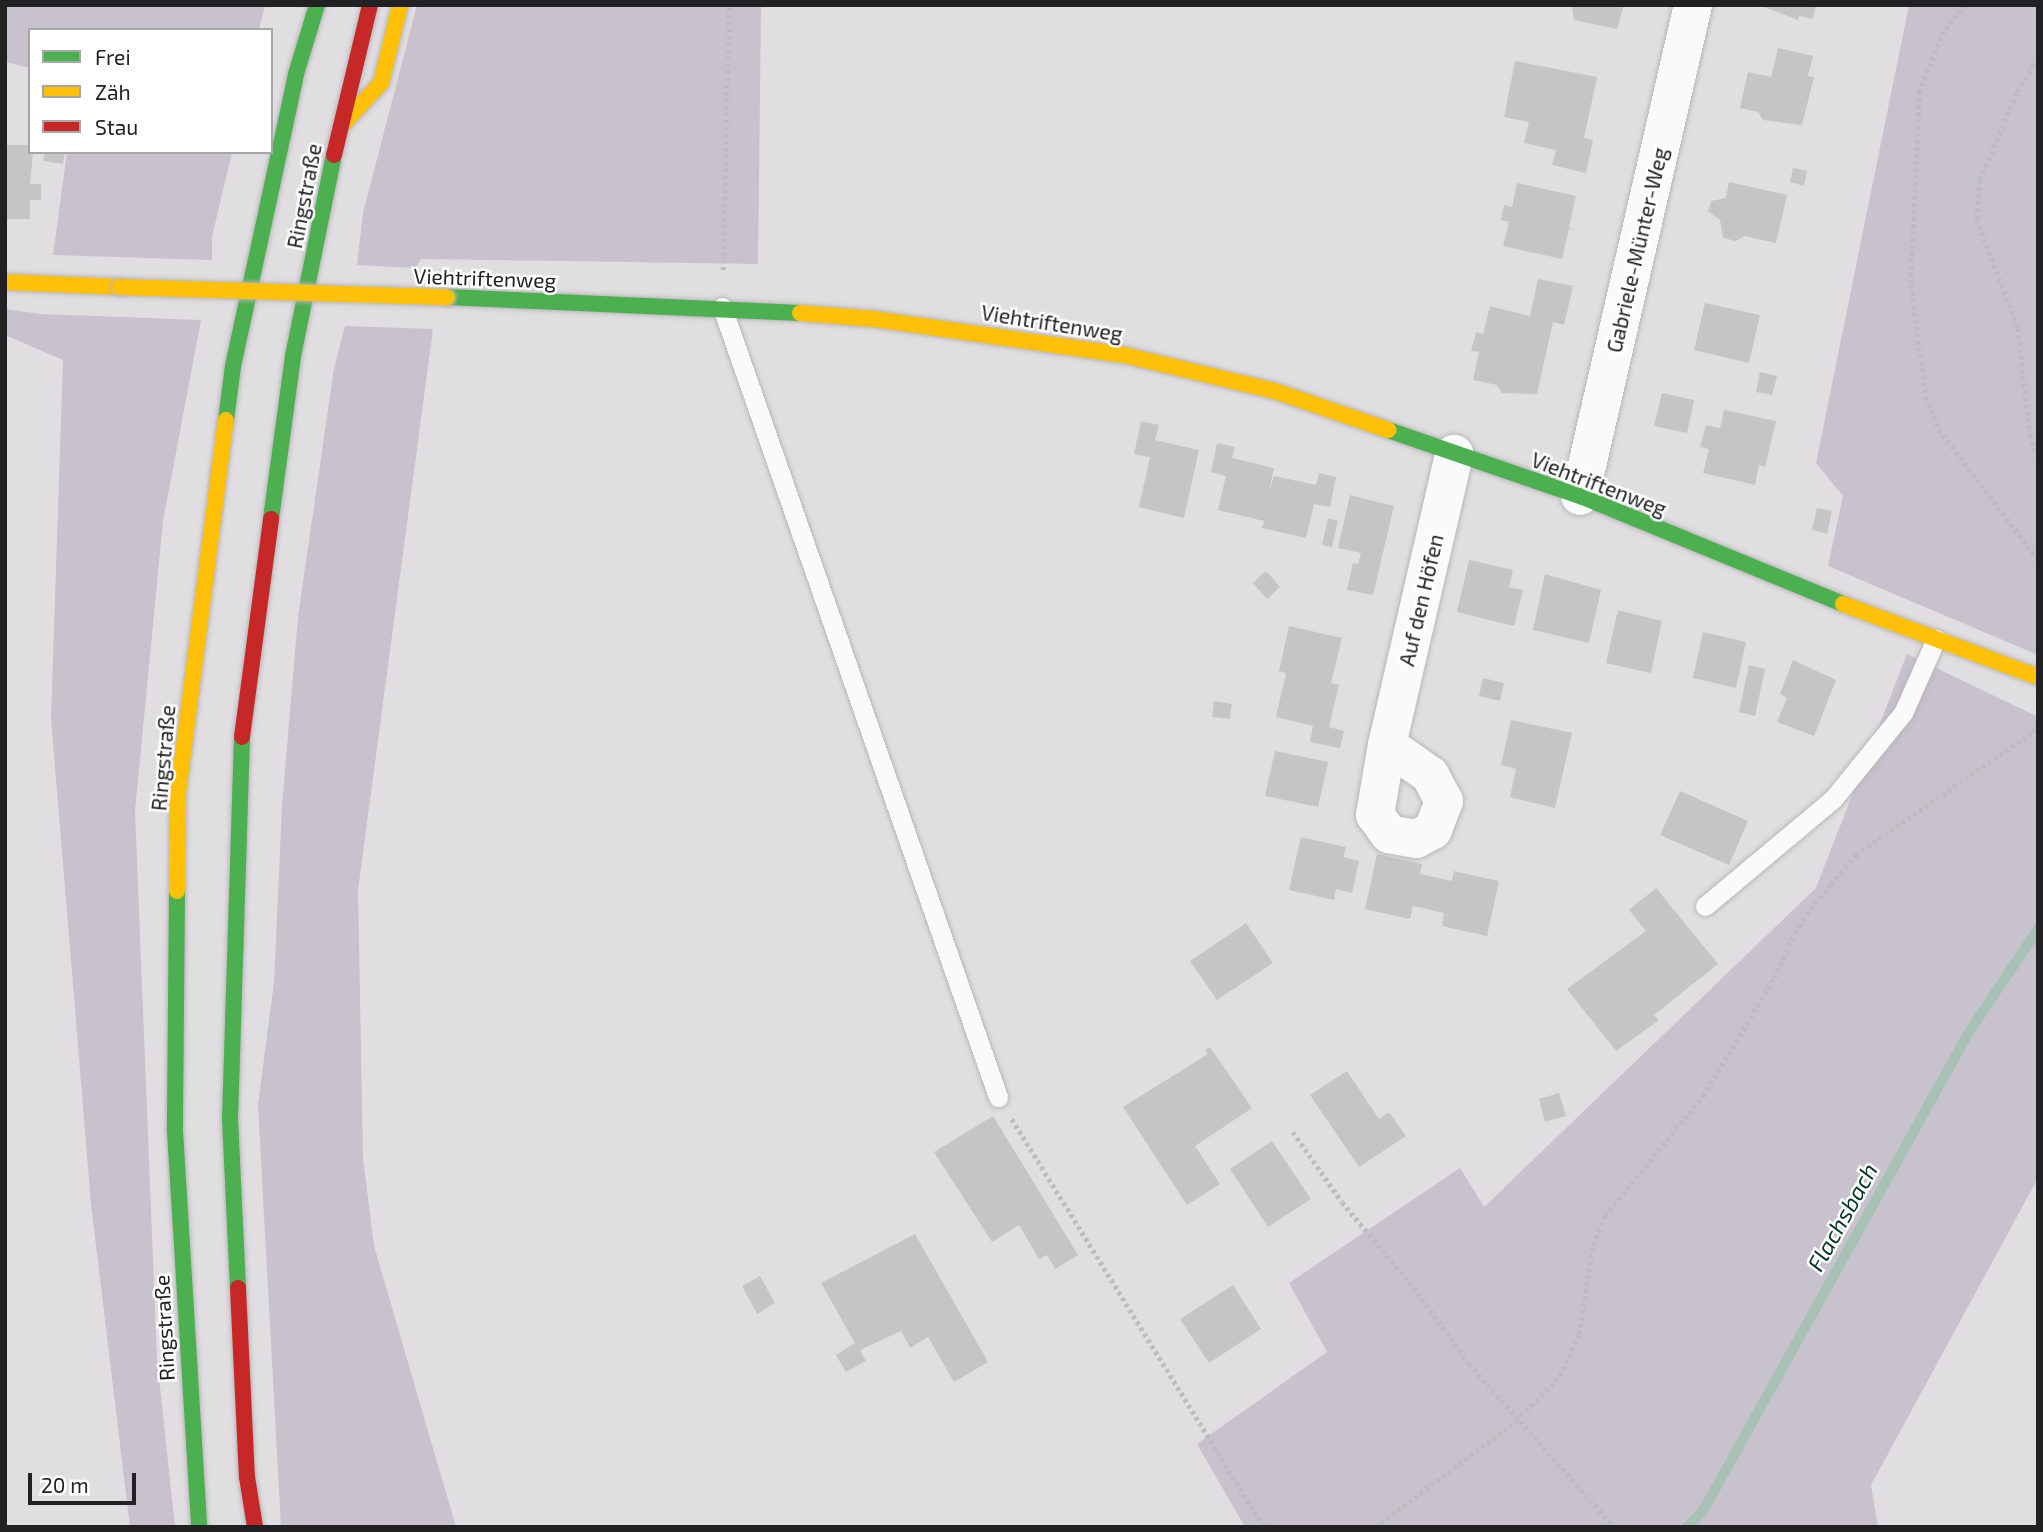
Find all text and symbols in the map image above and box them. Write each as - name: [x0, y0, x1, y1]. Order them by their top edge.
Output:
- legend: [28, 28, 273, 154]
- text: Frei: [95, 44, 131, 69]
- text: Zäh: [95, 79, 131, 104]
- text: Stau: [95, 114, 138, 139]
- street label: Ringstraße: [282, 141, 326, 251]
- street label: Gabriele-Münter-Weg: [1601, 145, 1673, 355]
- street label: Viehtriftenweg: [413, 263, 557, 293]
- street label: Viehtriftenweg: [980, 299, 1124, 347]
- street label: Viehtriftenweg: [1528, 447, 1670, 521]
- street label: Auf den Höfen: [1394, 531, 1448, 669]
- street label: Ringstraße: [146, 704, 180, 812]
- water label: Flachsbach: [1801, 1158, 1883, 1276]
- street label: Ringstraße: [149, 1274, 179, 1382]
- scale bar: [32, 1458, 140, 1502]
- text: 20 m: [41, 1472, 89, 1497]

